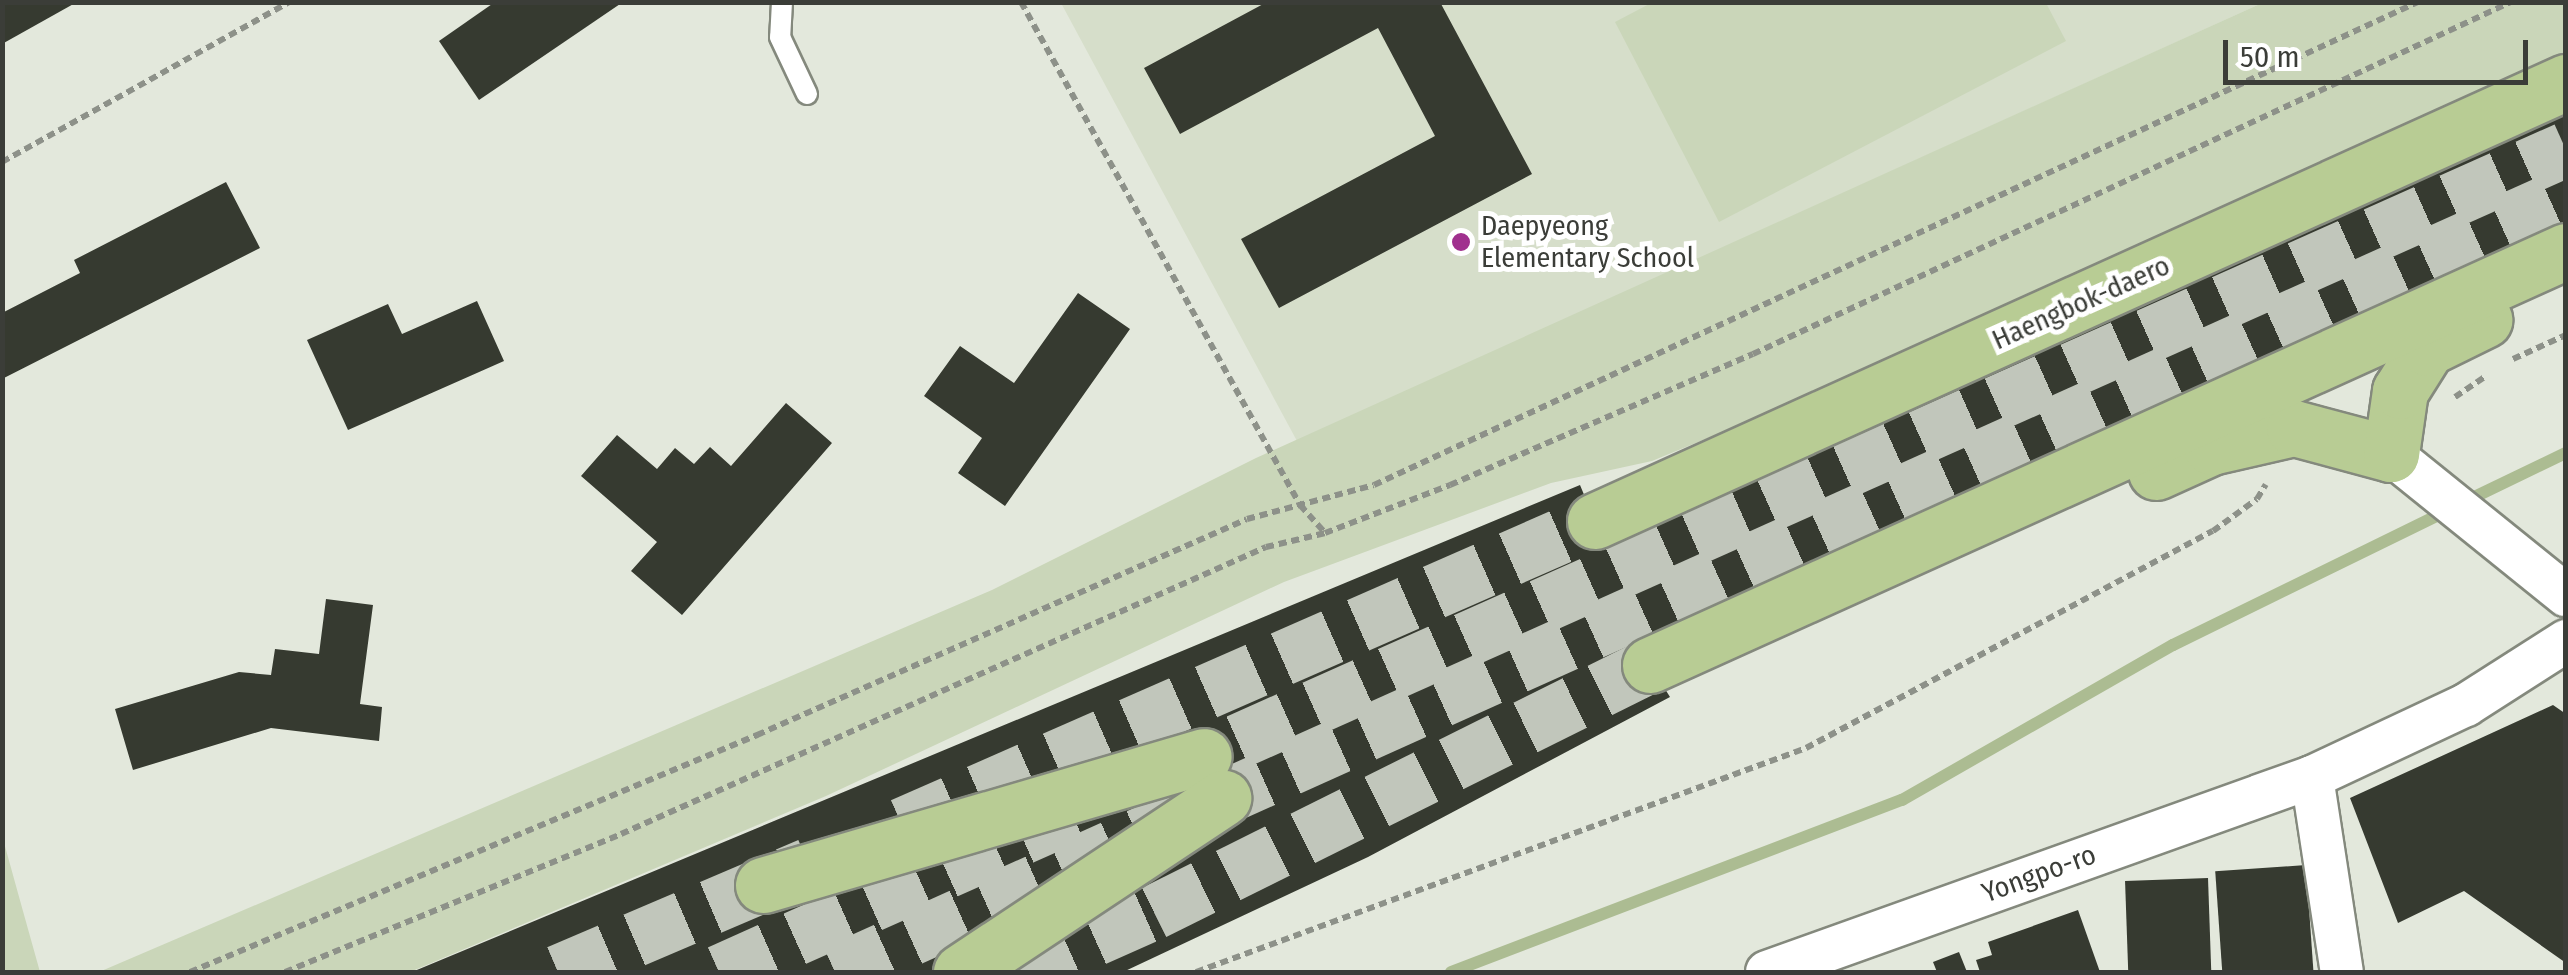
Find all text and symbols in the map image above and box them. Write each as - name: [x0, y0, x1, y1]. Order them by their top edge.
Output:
- scale bar: [2228, 20, 2533, 82]
- text: 50 m: [2240, 39, 2300, 75]
- place label: Daepyeong Elementary School: [1481, 209, 1694, 275]
- marker: Daepyeong Elementary School: [1450, 231, 1472, 253]
- street label: Haengbok-daero: [1987, 249, 2175, 357]
- street label: Yongpo-ro: [1978, 838, 2100, 910]

